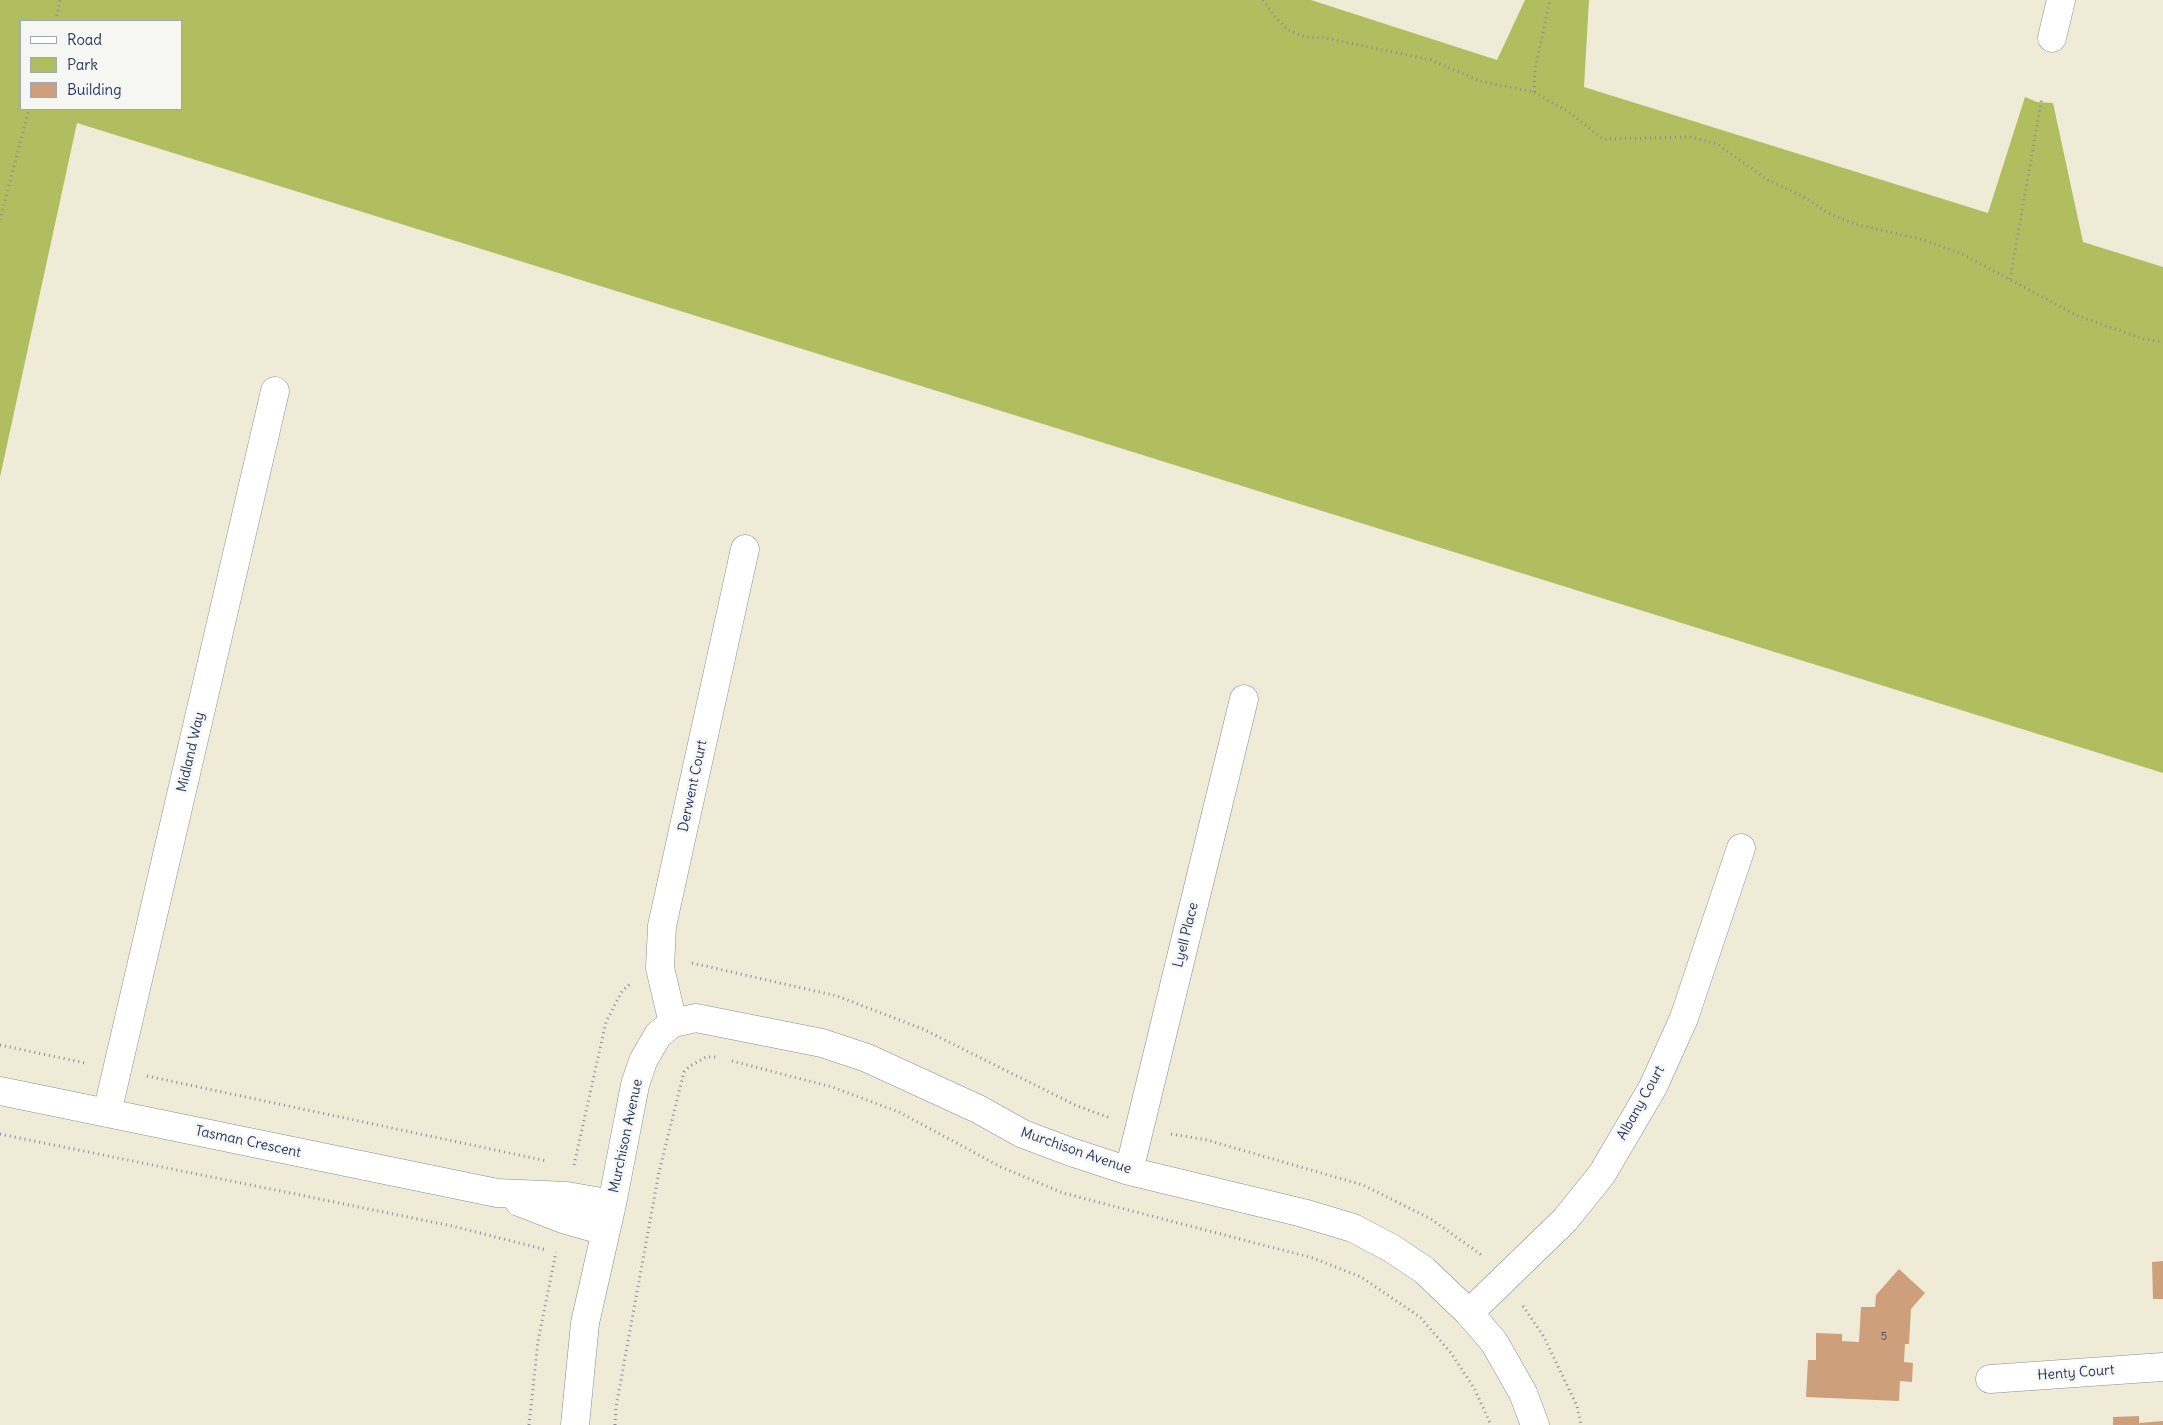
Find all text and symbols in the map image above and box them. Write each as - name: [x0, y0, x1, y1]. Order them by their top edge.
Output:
- legend: [20, 20, 182, 110]
- text: Road: [67, 30, 102, 49]
- text: Park: [67, 55, 98, 74]
- text: Building: [67, 80, 122, 99]
- street label: Midland Way: [174, 710, 208, 794]
- street label: Derwent Court: [675, 739, 711, 833]
- street label: Lyell Place: [1170, 901, 1202, 969]
- street label: Albany Court: [1614, 1063, 1668, 1143]
- street label: Murchison Avenue: [606, 1078, 646, 1194]
- street label: Tasman Crescent: [193, 1123, 303, 1161]
- street label: Murchison Avenue: [1018, 1124, 1134, 1178]
- house number: 5: [1881, 1330, 1887, 1344]
- street label: Henty Court: [2037, 1362, 2115, 1384]

